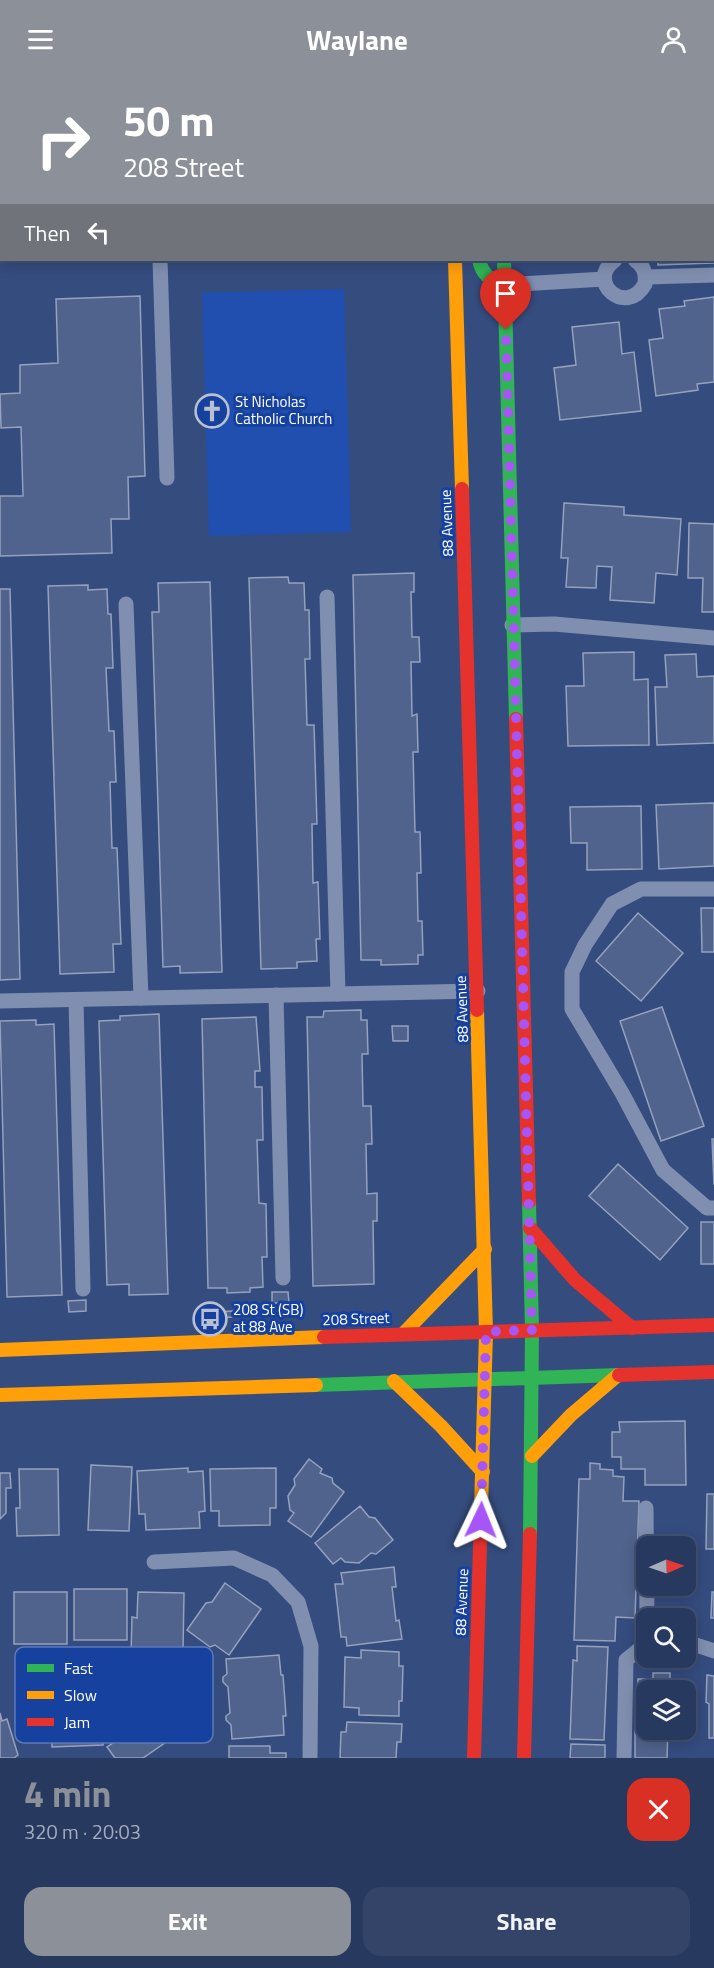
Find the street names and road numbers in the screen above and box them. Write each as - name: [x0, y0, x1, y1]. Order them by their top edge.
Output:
- street label: 88 Avenue: [434, 489, 459, 557]
- street label: 88 Avenue: [449, 975, 474, 1043]
- street label: 208 Street: [322, 1306, 391, 1331]
- street label: 88 Avenue: [449, 1568, 474, 1636]

